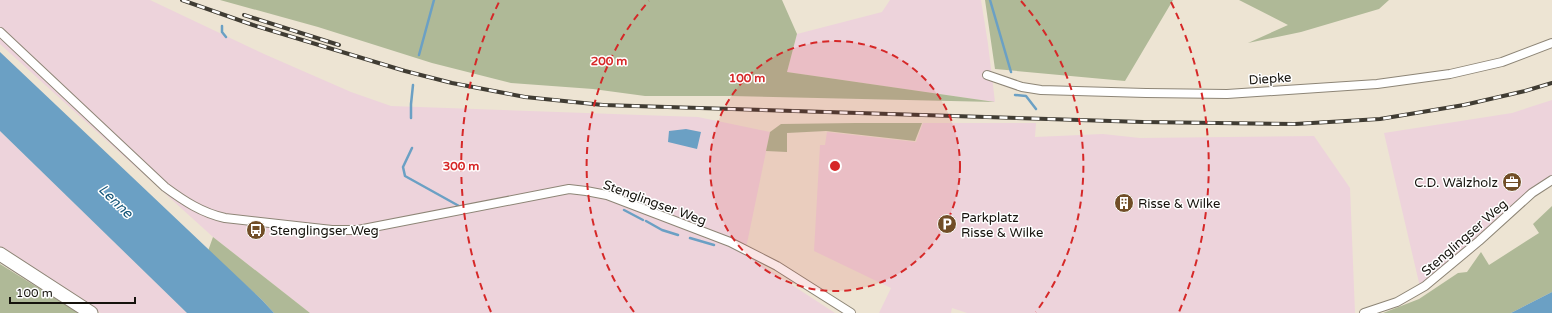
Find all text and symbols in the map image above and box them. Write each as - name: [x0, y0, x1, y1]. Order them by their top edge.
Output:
- text: 200 m: [591, 54, 627, 68]
- street label: Diepke: [1248, 70, 1292, 88]
- text: 100 m: [729, 71, 765, 85]
- text: 300 m: [443, 159, 479, 173]
- centre of rings: [828, 159, 842, 173]
- office icon: C.D. Wälzholz: [1501, 171, 1523, 193]
- place label: C.D. Wälzholz: [1414, 175, 1498, 191]
- street label: Stenglingser Weg: [601, 177, 708, 229]
- water label: Lenne: [95, 181, 137, 222]
- building icon: Risse & Wilke: [1113, 192, 1135, 214]
- place label: Risse & Wilke: [1138, 196, 1220, 212]
- street label: Stenglingser Weg: [1418, 196, 1511, 279]
- place label: Parkplatz Risse & Wilke: [961, 210, 1043, 241]
- parking icon: Parkplatz Risse & Wilke: [936, 213, 958, 235]
- bus stop icon: Stenglingser Weg: [245, 219, 267, 241]
- place label: Stenglingser Weg: [270, 223, 379, 239]
- scale bar: [10, 279, 135, 305]
- text: 100 m: [16, 286, 53, 300]

